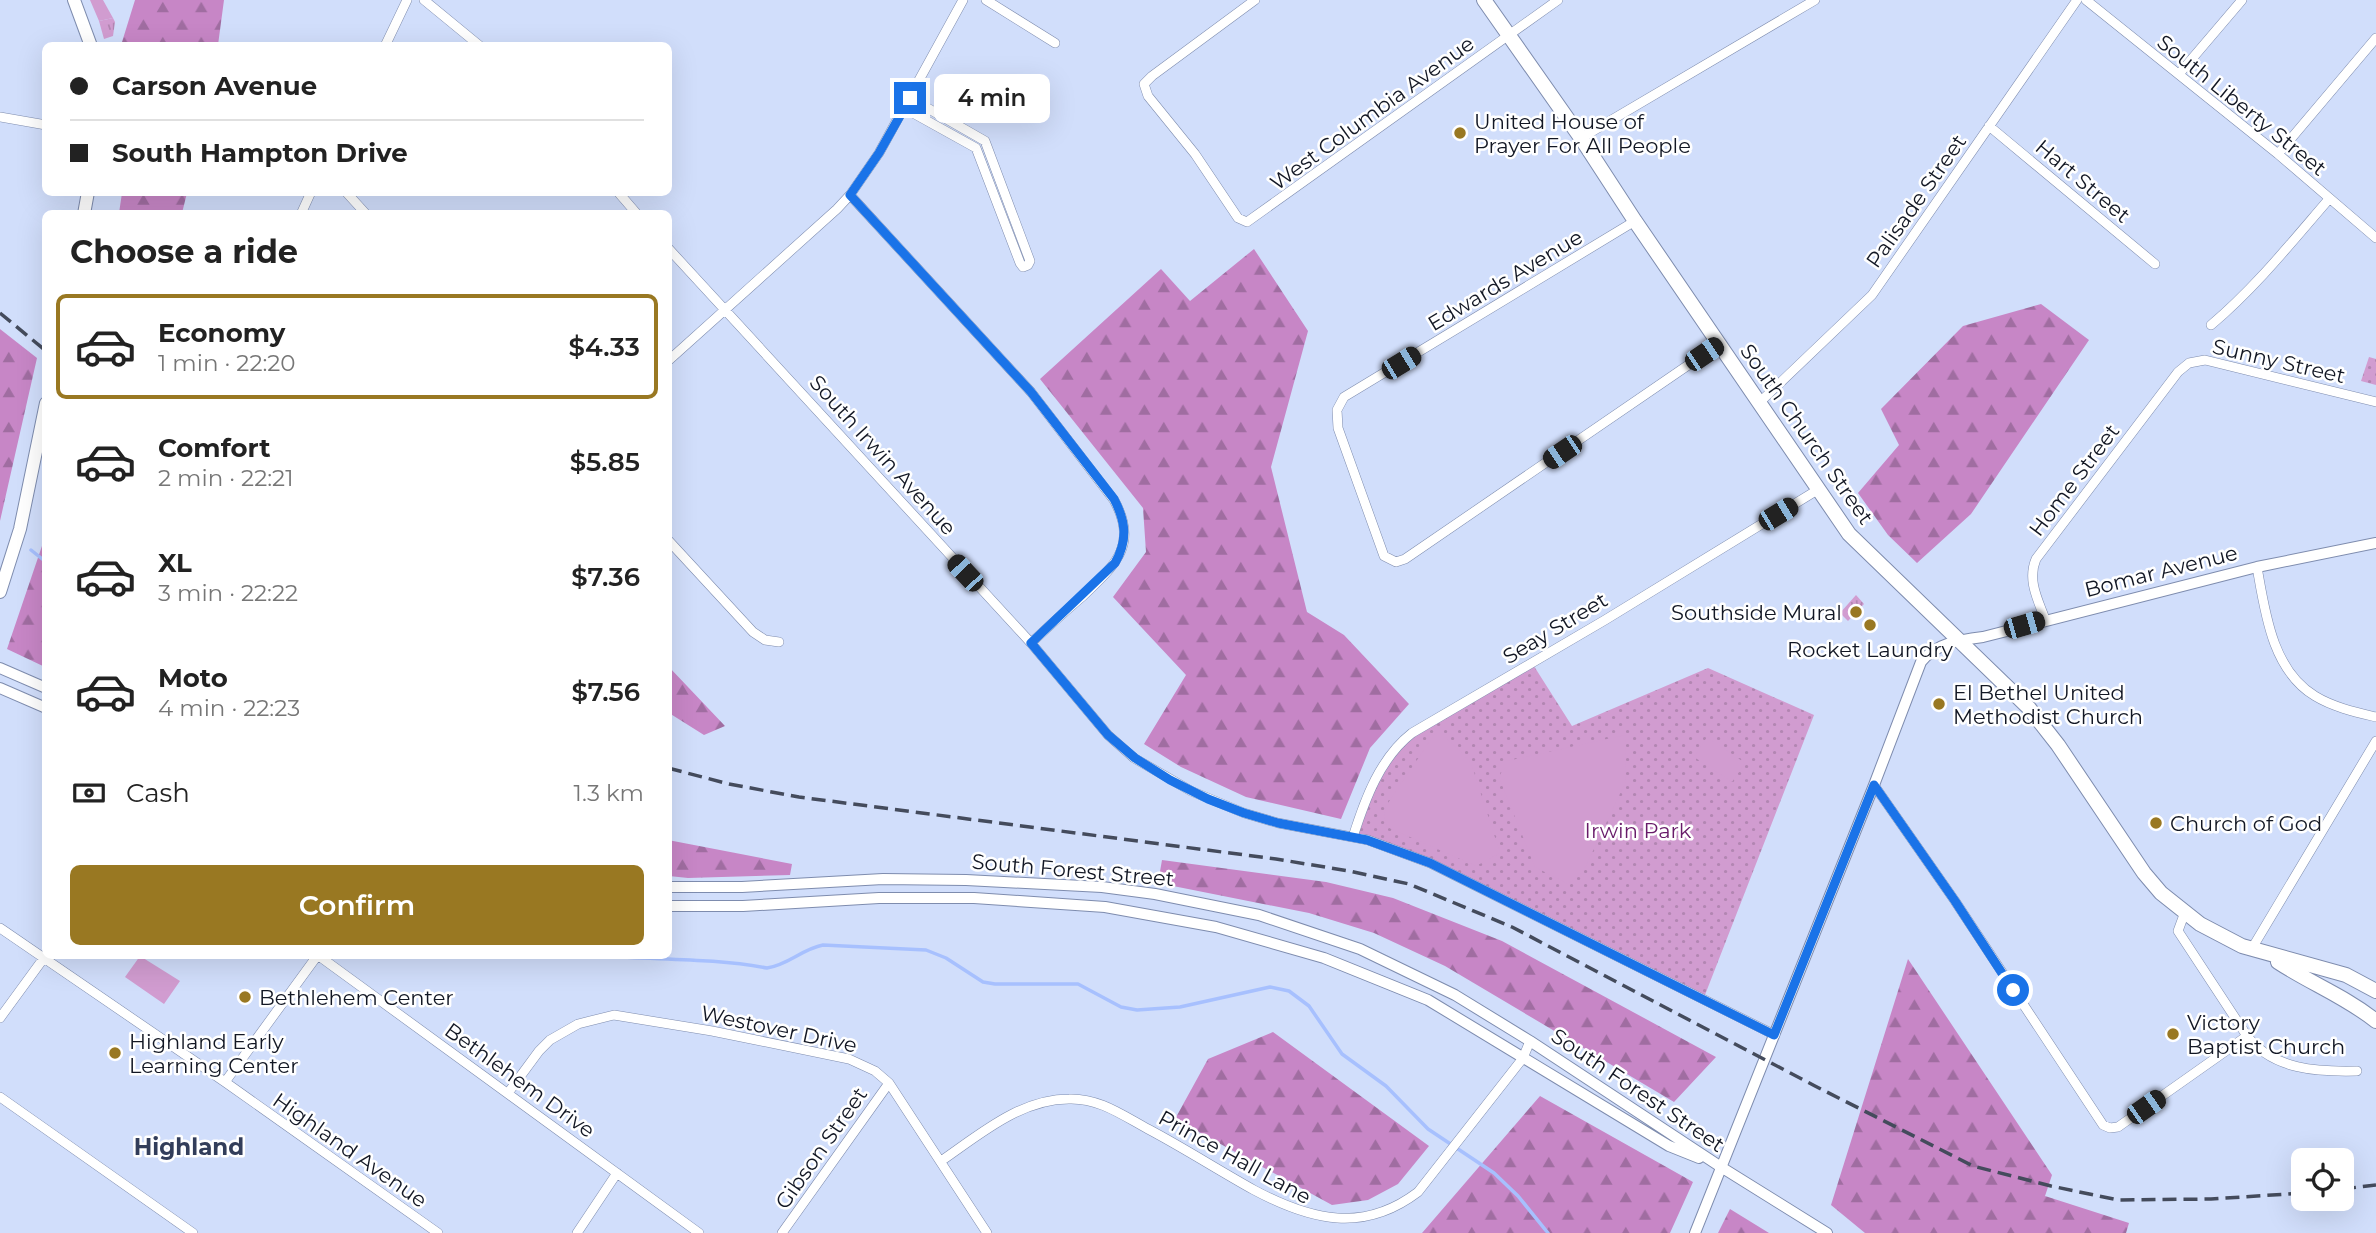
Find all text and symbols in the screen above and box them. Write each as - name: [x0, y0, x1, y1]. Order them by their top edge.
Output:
- street label: South Liberty Street: [2152, 29, 2332, 181]
- street label: West Columbia Avenue: [1265, 31, 1479, 195]
- text: Carson Avenue: [112, 70, 317, 102]
- callout: 4 min: [934, 74, 1050, 122]
- route end: [894, 82, 926, 114]
- text: 4 min: [958, 84, 1026, 112]
- place label: United House of Prayer For All People: [1474, 109, 1691, 158]
- marker: United House of Prayer For All People: [1452, 125, 1468, 141]
- street label: Palisade Street: [1861, 130, 1971, 272]
- street label: Hart Street: [2031, 134, 2135, 228]
- text: South Hampton Drive: [112, 137, 408, 169]
- street label: Edwards Avenue: [1423, 224, 1587, 336]
- text: Choose a ride: [70, 232, 298, 271]
- icon: car: [74, 315, 137, 378]
- text: Economy: [158, 317, 285, 349]
- text: $4.33: [568, 331, 640, 363]
- car: [1681, 334, 1728, 374]
- street label: Sunny Street: [2210, 334, 2348, 388]
- street label: South Church Street: [1735, 339, 1879, 529]
- car: [1378, 343, 1425, 383]
- text: 1 min · 22:20: [158, 349, 296, 377]
- street label: South Irwin Avenue: [805, 370, 961, 540]
- street label: Home Street: [2024, 419, 2124, 541]
- icon: car: [74, 430, 137, 493]
- text: Comfort: [158, 432, 270, 464]
- car: [1539, 432, 1586, 472]
- text: $5.85: [570, 446, 640, 478]
- text: 2 min · 22:21: [158, 464, 293, 492]
- car: [1755, 494, 1802, 534]
- street label: Bomar Avenue: [2082, 540, 2240, 602]
- icon: car: [74, 545, 137, 608]
- text: XL: [158, 547, 192, 579]
- car: [943, 550, 988, 596]
- text: $7.36: [571, 561, 640, 593]
- text: 3 min · 22:22: [158, 579, 298, 607]
- street label: Seay Street: [1498, 587, 1612, 669]
- place label: Southside Mural: [1671, 600, 1842, 625]
- marker: Southside Mural: [1848, 604, 1864, 620]
- car: [2001, 609, 2048, 641]
- marker: Rocket Laundry: [1862, 617, 1878, 633]
- place label: Rocket Laundry: [1787, 637, 1954, 662]
- icon: car: [74, 660, 137, 723]
- text: Moto: [158, 662, 228, 694]
- text: $7.56: [572, 676, 640, 708]
- place label: El Bethel United Methodist Church: [1953, 680, 2143, 729]
- text: 4 min · 22:23: [158, 694, 300, 722]
- marker: El Bethel United Methodist Church: [1931, 696, 1947, 712]
- icon: cash: [70, 774, 108, 812]
- text: Cash: [126, 777, 190, 809]
- text: 1.3 km: [574, 779, 644, 807]
- place label: Church of God: [2170, 811, 2322, 836]
- marker: Church of God: [2148, 815, 2164, 831]
- park label: Irwin Park: [1585, 818, 1692, 843]
- street label: South Forest Street: [971, 849, 1175, 891]
- button: Confirm: [70, 865, 644, 945]
- route start: [1997, 974, 2029, 1006]
- place label: Bethlehem Center: [259, 985, 454, 1010]
- marker: Bethlehem Center: [237, 989, 253, 1005]
- street label: Westover Drive: [699, 1000, 859, 1058]
- place label: Victory Baptist Church: [2187, 1010, 2345, 1059]
- street label: Bethlehem Drive: [440, 1017, 600, 1143]
- street label: South Forest Street: [1547, 1023, 1729, 1157]
- marker: Victory Baptist Church: [2165, 1026, 2181, 1042]
- place label: Highland Early Learning Center: [129, 1029, 299, 1078]
- marker: Highland Early Learning Center: [107, 1045, 123, 1061]
- street label: Gibson Street: [770, 1082, 872, 1214]
- car: [2123, 1086, 2170, 1128]
- street label: Highland Avenue: [268, 1087, 432, 1213]
- street label: Prince Hall Lane: [1154, 1105, 1316, 1209]
- district label: Highland: [134, 1133, 244, 1161]
- map controls: [2291, 1148, 2354, 1211]
- button: locate: [2291, 1148, 2354, 1211]

